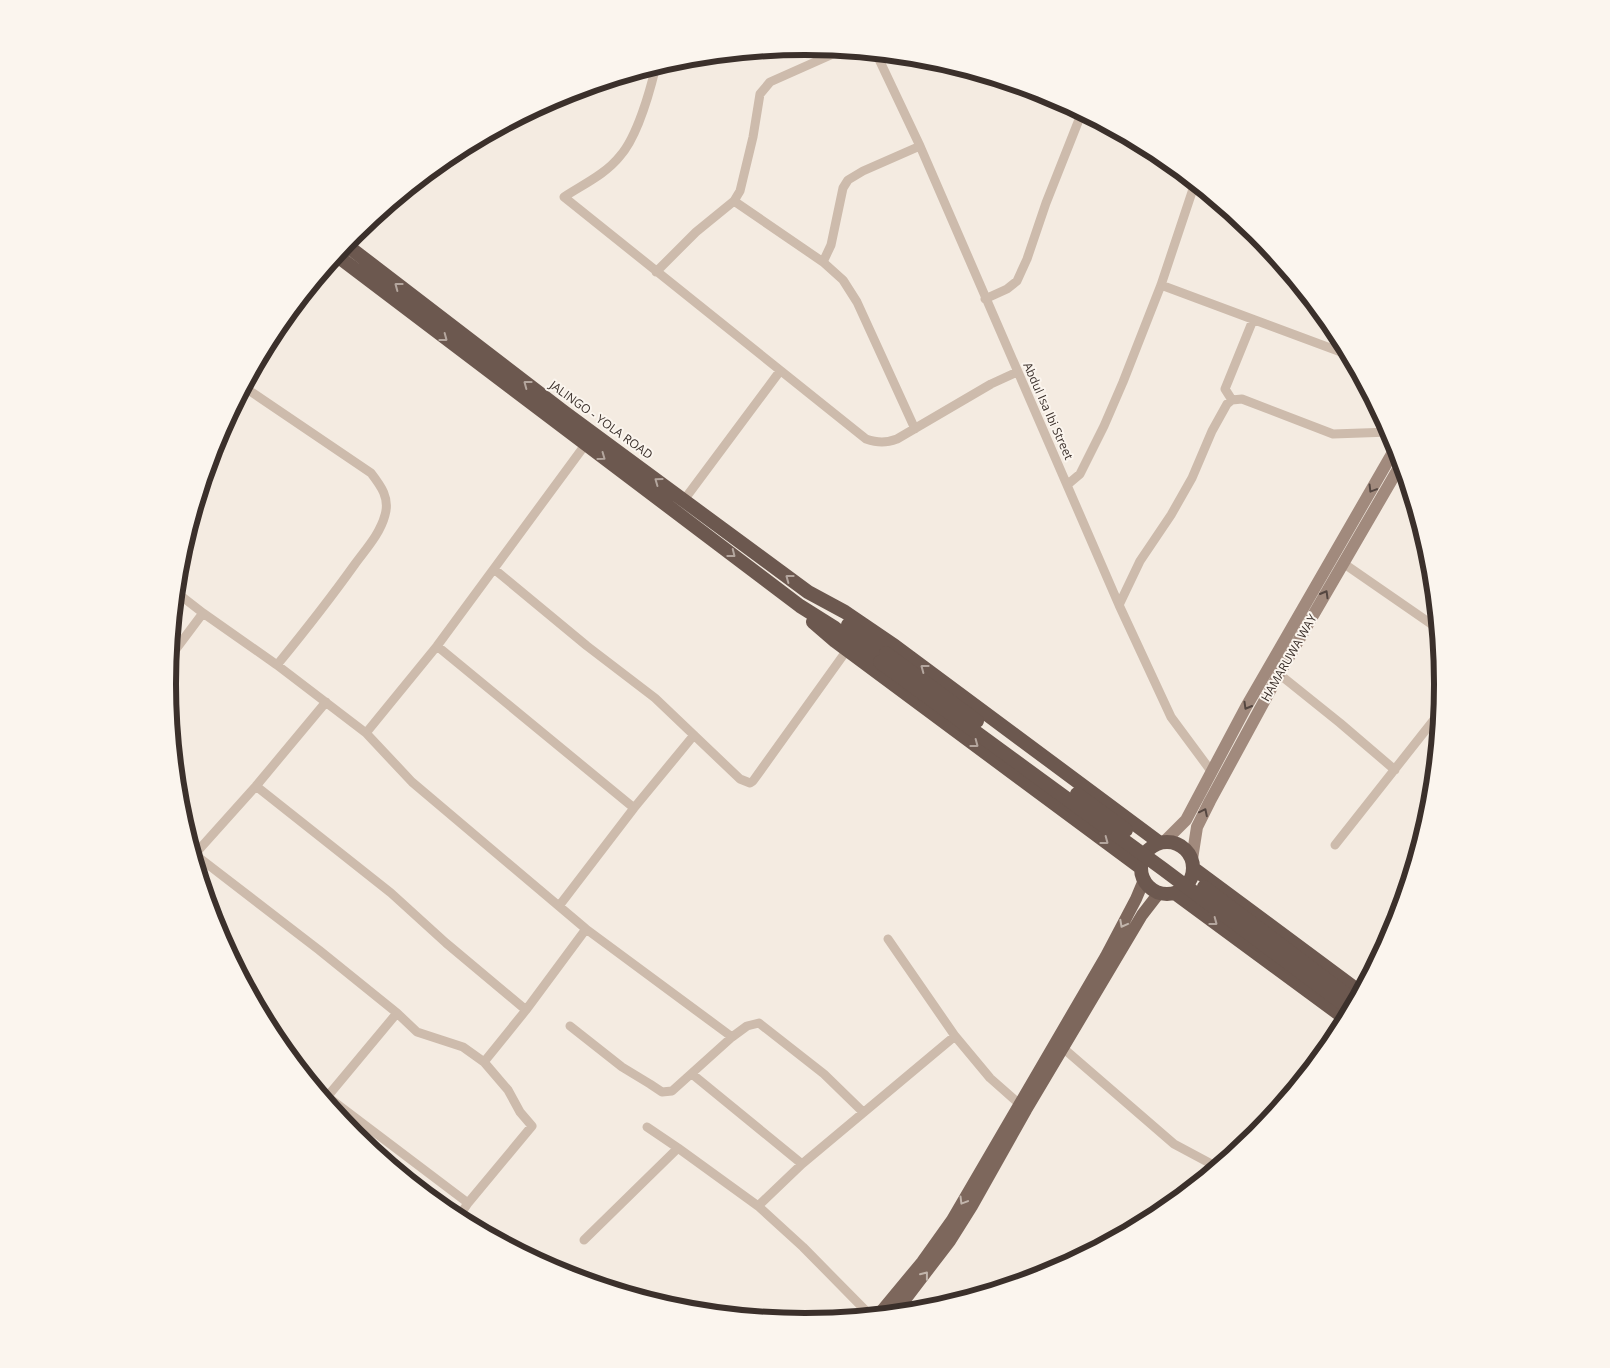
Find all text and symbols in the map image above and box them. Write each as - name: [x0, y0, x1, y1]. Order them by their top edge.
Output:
- one-way arrow: [395, 283, 404, 291]
- one-way arrow: [439, 332, 448, 341]
- street label: Abdul Isa Ibi Street: [1019, 359, 1078, 462]
- street label: JALINGO - YOLA ROAD: [545, 376, 656, 463]
- one-way arrow: [524, 381, 533, 390]
- one-way arrow: [596, 451, 606, 460]
- one-way arrow: [654, 478, 664, 487]
- one-way arrow: [1368, 484, 1378, 493]
- one-way arrow: [726, 548, 736, 557]
- one-way arrow: [785, 575, 795, 584]
- one-way arrow: [1319, 590, 1329, 599]
- street label: HAMARUWA WAY: [1257, 611, 1321, 704]
- one-way arrow: [920, 665, 930, 674]
- one-way arrow: [1243, 701, 1253, 710]
- one-way arrow: [969, 739, 978, 747]
- one-way arrow: [1198, 808, 1208, 817]
- one-way arrow: [1099, 836, 1108, 844]
- one-way arrow: [1208, 917, 1217, 925]
- one-way arrow: [1119, 919, 1129, 928]
- one-way arrow: [959, 1195, 969, 1204]
- one-way arrow: [920, 1272, 928, 1281]

